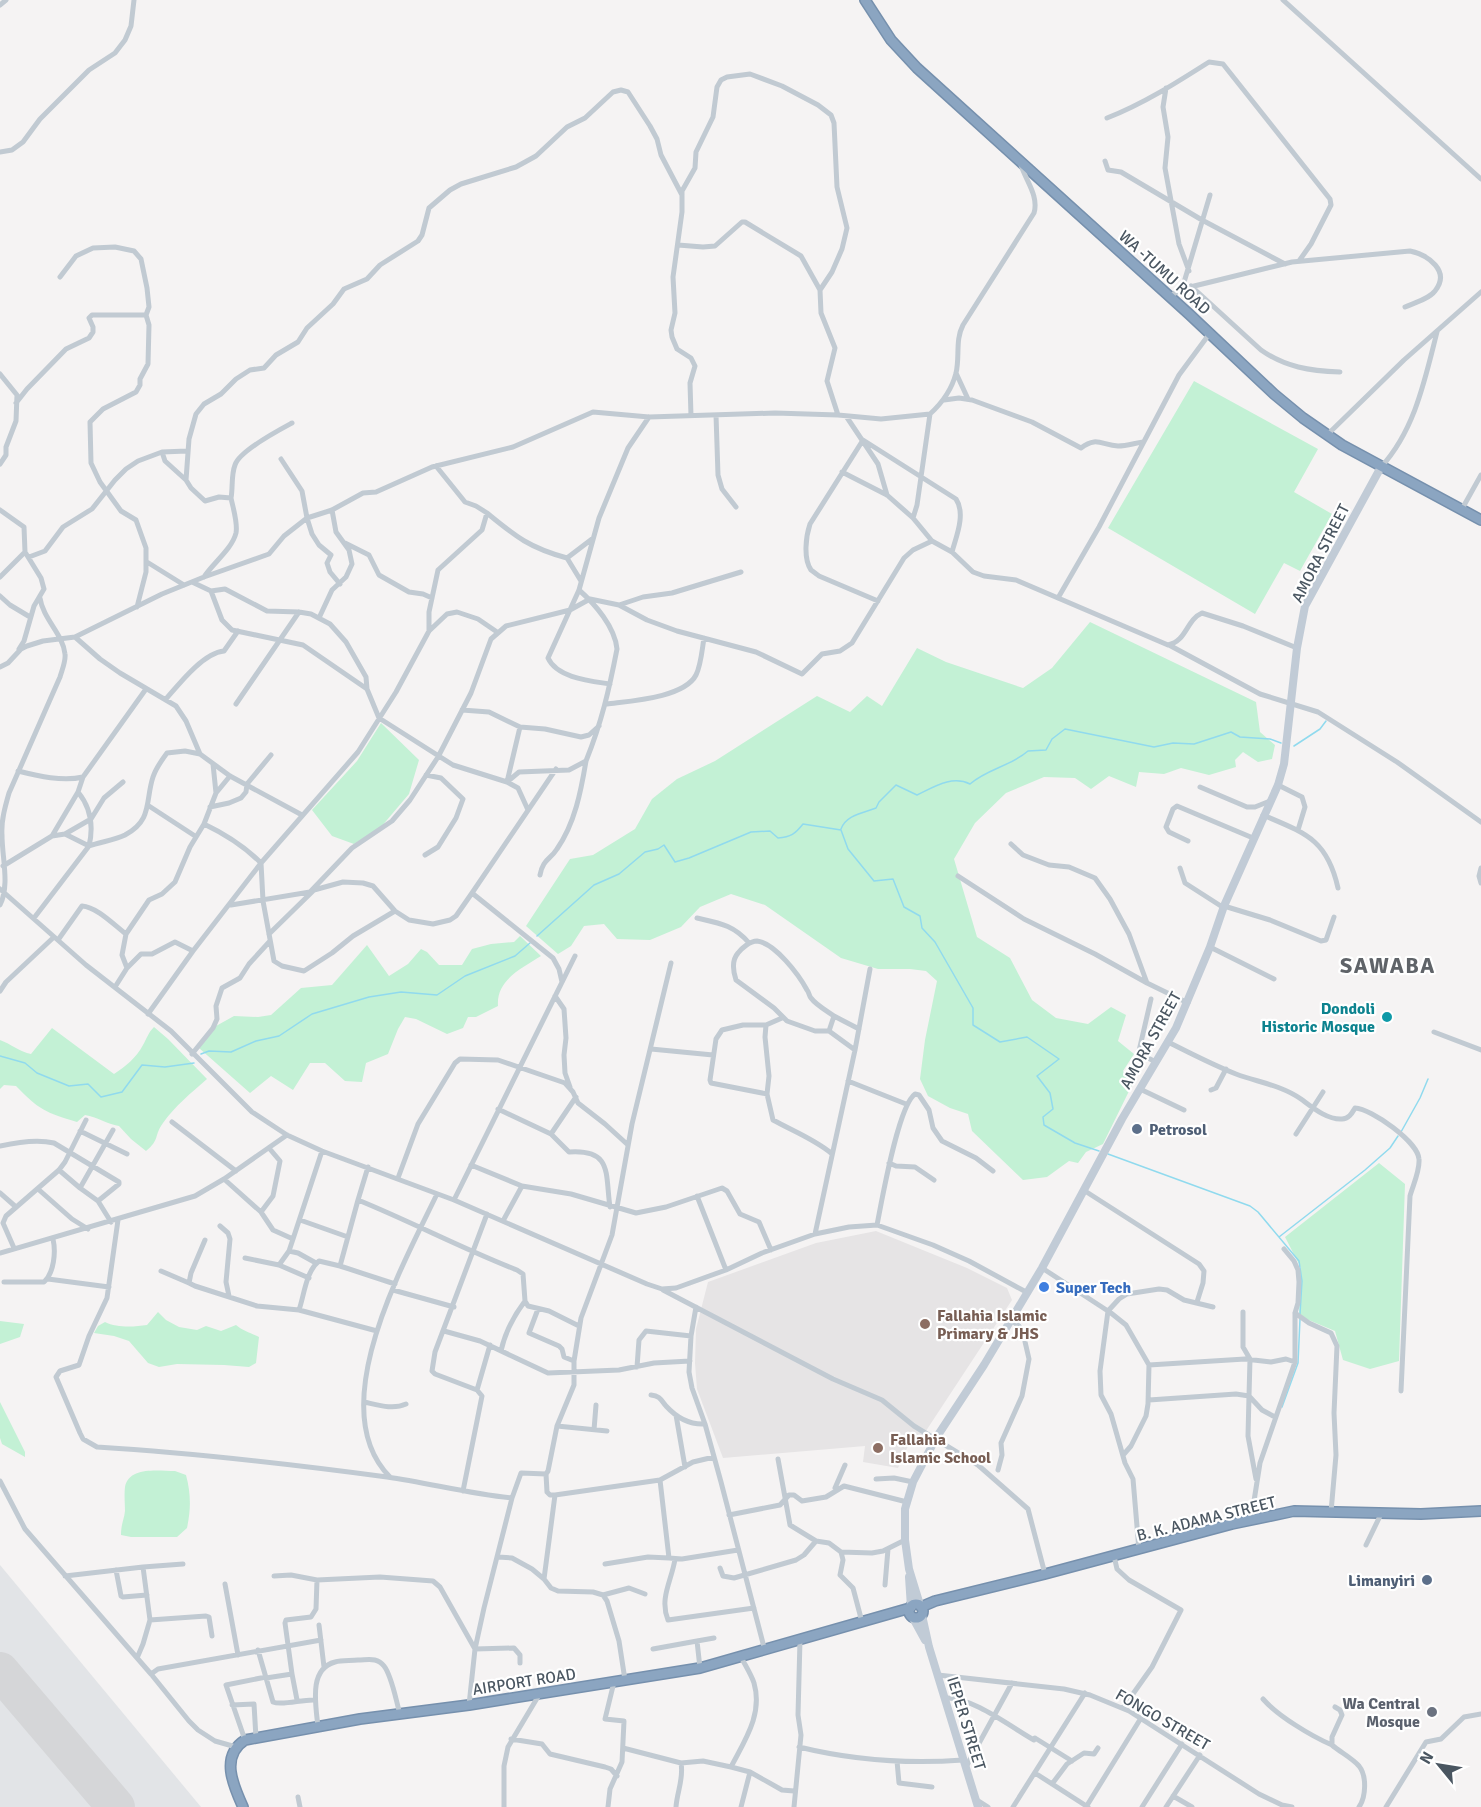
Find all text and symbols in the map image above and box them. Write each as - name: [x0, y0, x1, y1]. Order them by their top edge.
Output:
- street label: WA -TUMU ROAD: [1114, 226, 1214, 319]
- street label: AMORA STREET: [1287, 501, 1354, 606]
- district label: SAWABA: [1340, 952, 1436, 979]
- street label: AMORA STREET: [1116, 988, 1186, 1093]
- place label: Dondoli Historic Mosque: [1261, 999, 1375, 1037]
- marker: Dondoli Historic Mosque: [1380, 1010, 1394, 1024]
- place label: Petrosol: [1149, 1120, 1207, 1140]
- marker: Petrosol: [1130, 1122, 1144, 1136]
- place label: Super Tech: [1056, 1278, 1131, 1298]
- marker: Super Tech: [1037, 1280, 1051, 1294]
- place label: Fallahia Islamic Primary & JHS: [937, 1306, 1048, 1344]
- marker: Fallahia Islamic Primary & JHS: [918, 1317, 932, 1331]
- place label: Fallahia Islamic School: [890, 1430, 991, 1468]
- marker: Fallahia Islamic School: [871, 1441, 885, 1455]
- street label: B. K. ADAMA STREET: [1135, 1492, 1278, 1546]
- place label: Limanyiri: [1348, 1571, 1415, 1591]
- marker: Limanyiri: [1420, 1573, 1434, 1587]
- street label: AIRPORT ROAD: [471, 1664, 577, 1700]
- street label: IEPER STREET: [942, 1674, 990, 1773]
- street label: FONGO STREET: [1112, 1685, 1213, 1755]
- place label: Wa Central Mosque: [1343, 1694, 1420, 1732]
- marker: Wa Central Mosque: [1425, 1705, 1439, 1719]
- north arrow: [1409, 1735, 1469, 1795]
- text: N: [1415, 1748, 1438, 1768]

